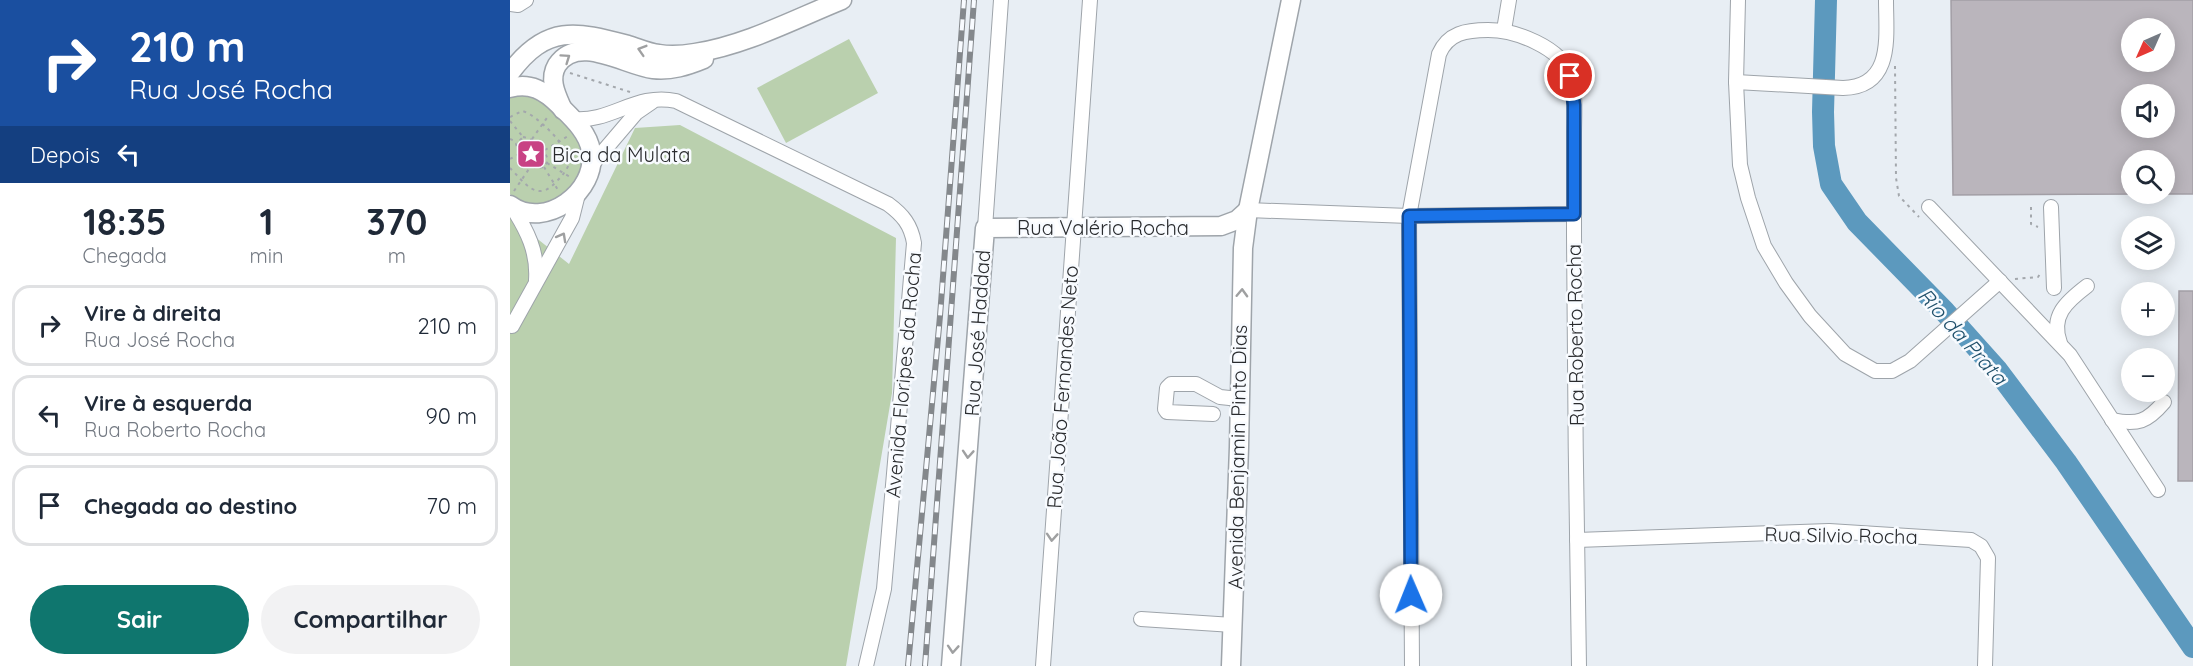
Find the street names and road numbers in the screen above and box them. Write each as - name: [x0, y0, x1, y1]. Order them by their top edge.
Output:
- street label: Rua Valério Rocha: [1017, 215, 1189, 240]
- street label: Rua Roberto Rocha: [1561, 244, 1589, 426]
- street label: Rua José Haddad: [959, 249, 995, 417]
- street label: Avenida Floripes da Rocha: [880, 251, 926, 499]
- street label: Rua João Fernandes Neto: [1041, 265, 1083, 509]
- street label: Avenida Benjamin Pinto Dias: [1222, 324, 1252, 590]
- street label: Rua Silvio Rocha: [1764, 521, 1918, 549]

